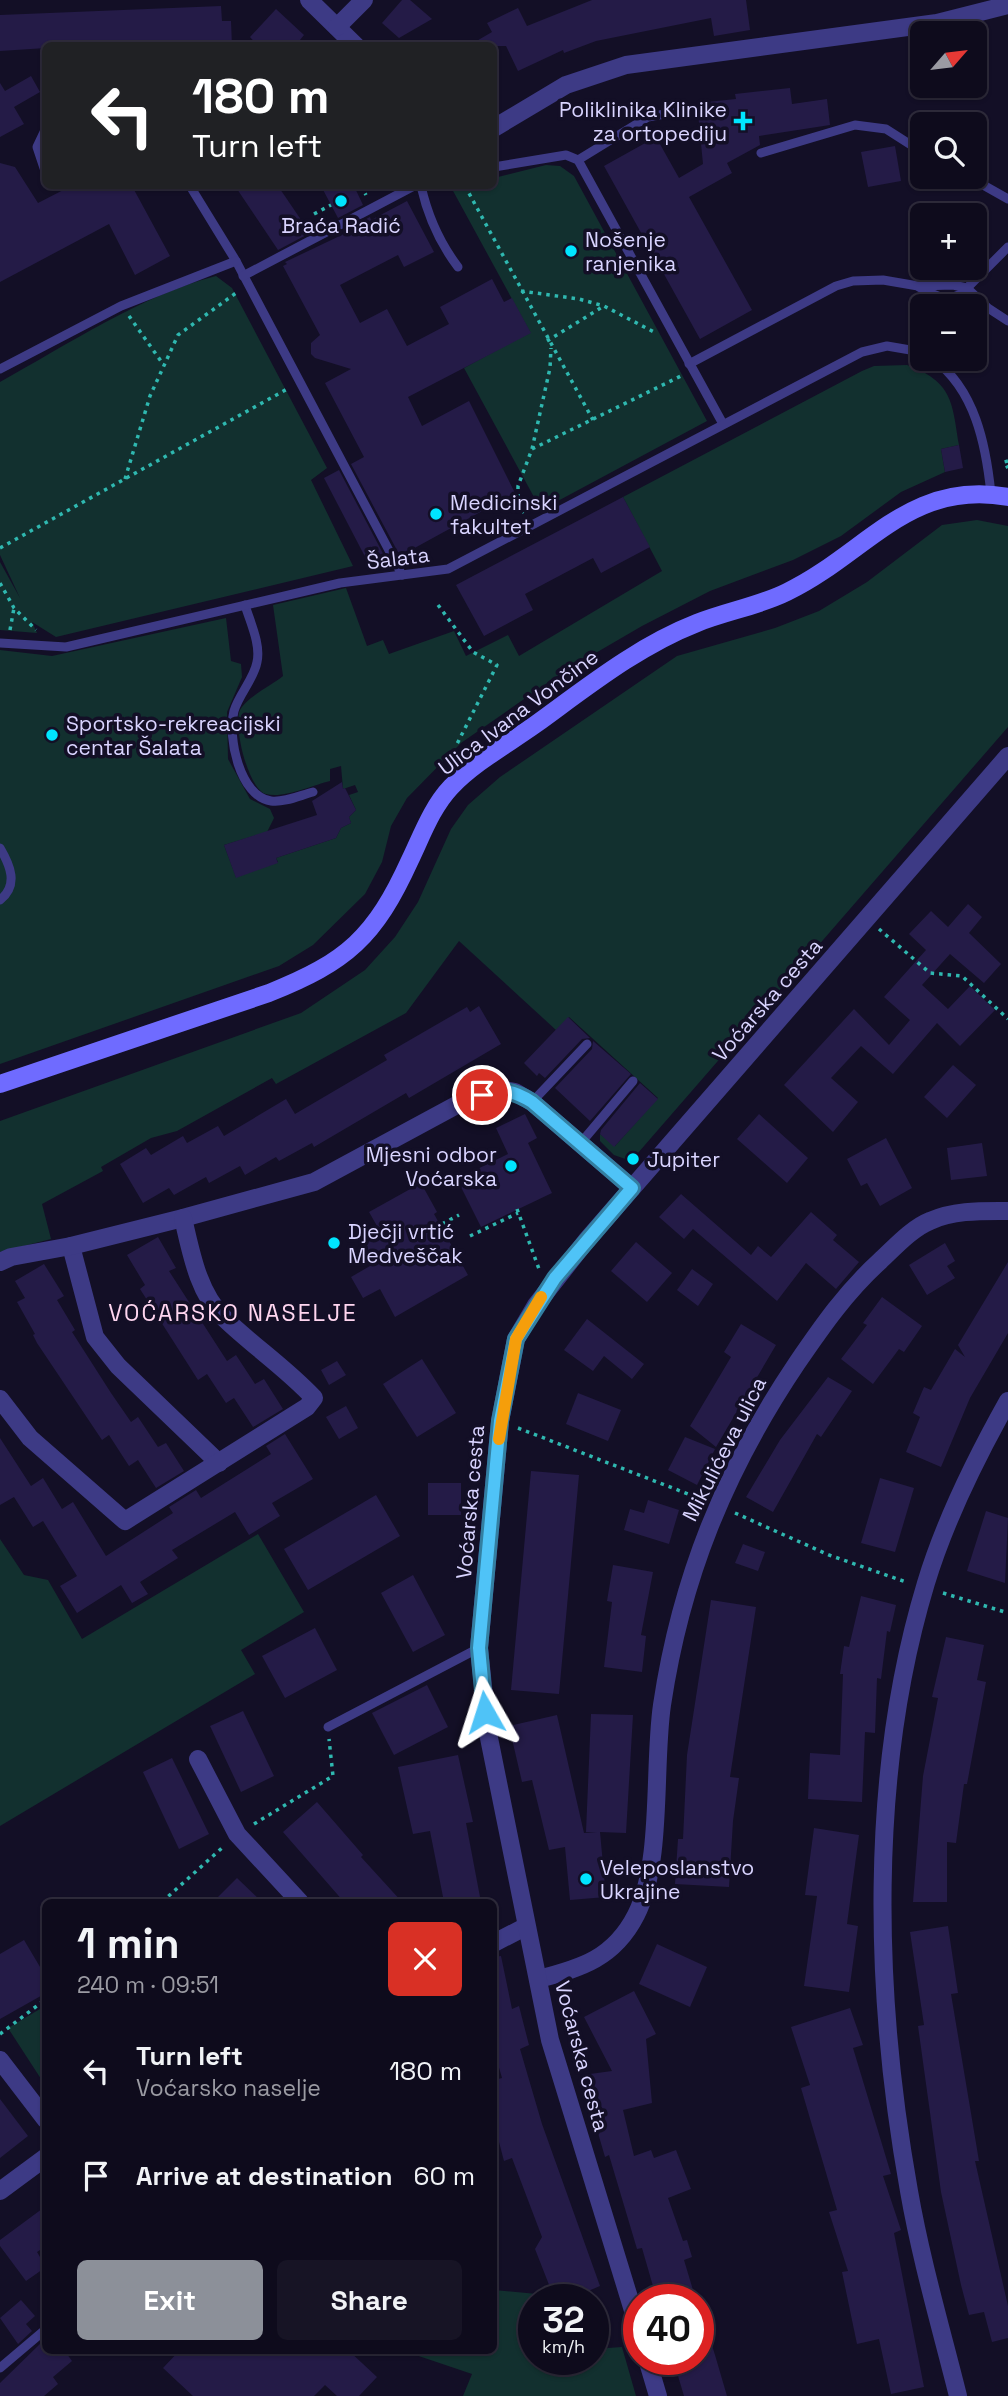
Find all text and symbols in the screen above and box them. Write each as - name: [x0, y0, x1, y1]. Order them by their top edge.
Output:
- north arrow: [910, 21, 987, 98]
- map controls: [910, 21, 987, 371]
- text: 180 m: [192, 65, 330, 127]
- icon: left: [77, 70, 168, 161]
- place label: Poliklinika Klinike za ortopediju: [559, 96, 727, 147]
- marker: Poliklinika Klinike za ortopediju: [733, 111, 753, 131]
- button: search: [910, 112, 987, 189]
- text: Turn left: [192, 126, 322, 166]
- marker: Braća Radić: [333, 193, 349, 209]
- button: +: [910, 203, 987, 280]
- place label: Braća Radić: [281, 212, 401, 239]
- place label: Nošenje ranjenika: [585, 226, 676, 277]
- marker: Nošenje ranjenika: [563, 243, 579, 259]
- button: −: [910, 294, 987, 371]
- place label: Medicinski fakultet: [450, 489, 557, 540]
- marker: Medicinski fakultet: [428, 506, 444, 522]
- street label: Šalata: [365, 541, 431, 575]
- street label: Ulica Ivana Vončine: [433, 643, 603, 781]
- place label: Sportsko-rekreacijski centar Šalata: [66, 710, 281, 761]
- marker: Sportsko-rekreacijski centar Šalata: [44, 727, 60, 743]
- street label: Voćarska cesta: [706, 933, 828, 1067]
- pin: [452, 1065, 512, 1125]
- icon: arrive: [463, 1076, 501, 1114]
- place label: Mjesni odbor Voćarska: [366, 1141, 497, 1192]
- place label: Jupiter: [647, 1146, 720, 1173]
- marker: Jupiter: [625, 1151, 641, 1167]
- marker: Mjesni odbor Voćarska: [503, 1158, 519, 1174]
- place label: Dječji vrtić Medveščak: [348, 1218, 462, 1269]
- marker: Dječji vrtić Medveščak: [326, 1235, 342, 1251]
- district label: VOĆARSKO NASELJE: [108, 1298, 358, 1328]
- street label: Mikulićeva ulica: [676, 1372, 772, 1526]
- street label: Voćarska cesta: [450, 1424, 490, 1580]
- position arrow: [448, 1675, 522, 1749]
- place label: Veleposlanstvo Ukrajine: [600, 1854, 754, 1905]
- marker: Veleposlanstvo Ukrajine: [578, 1871, 594, 1887]
- text: 1 min: [77, 1917, 180, 1970]
- button: close: [388, 1922, 462, 1996]
- text: 240 m · 09:51: [77, 1970, 219, 2000]
- street label: Voćarska cesta: [549, 1978, 615, 2134]
- text: Turn left: [136, 2039, 243, 2073]
- icon: left: [77, 2052, 115, 2090]
- text: 180 m: [389, 2054, 462, 2088]
- text: Voćarsko naselje: [136, 2073, 321, 2103]
- icon: arrive: [77, 2157, 115, 2195]
- text: Arrive at destination: [136, 2159, 393, 2193]
- text: 60 m: [414, 2159, 475, 2193]
- button: Exit: [77, 2260, 263, 2340]
- button: Share: [277, 2260, 462, 2340]
- speed limit sign: 40: [623, 2284, 714, 2375]
- text: 32: [542, 2298, 585, 2342]
- text: km/h: [542, 2335, 585, 2358]

